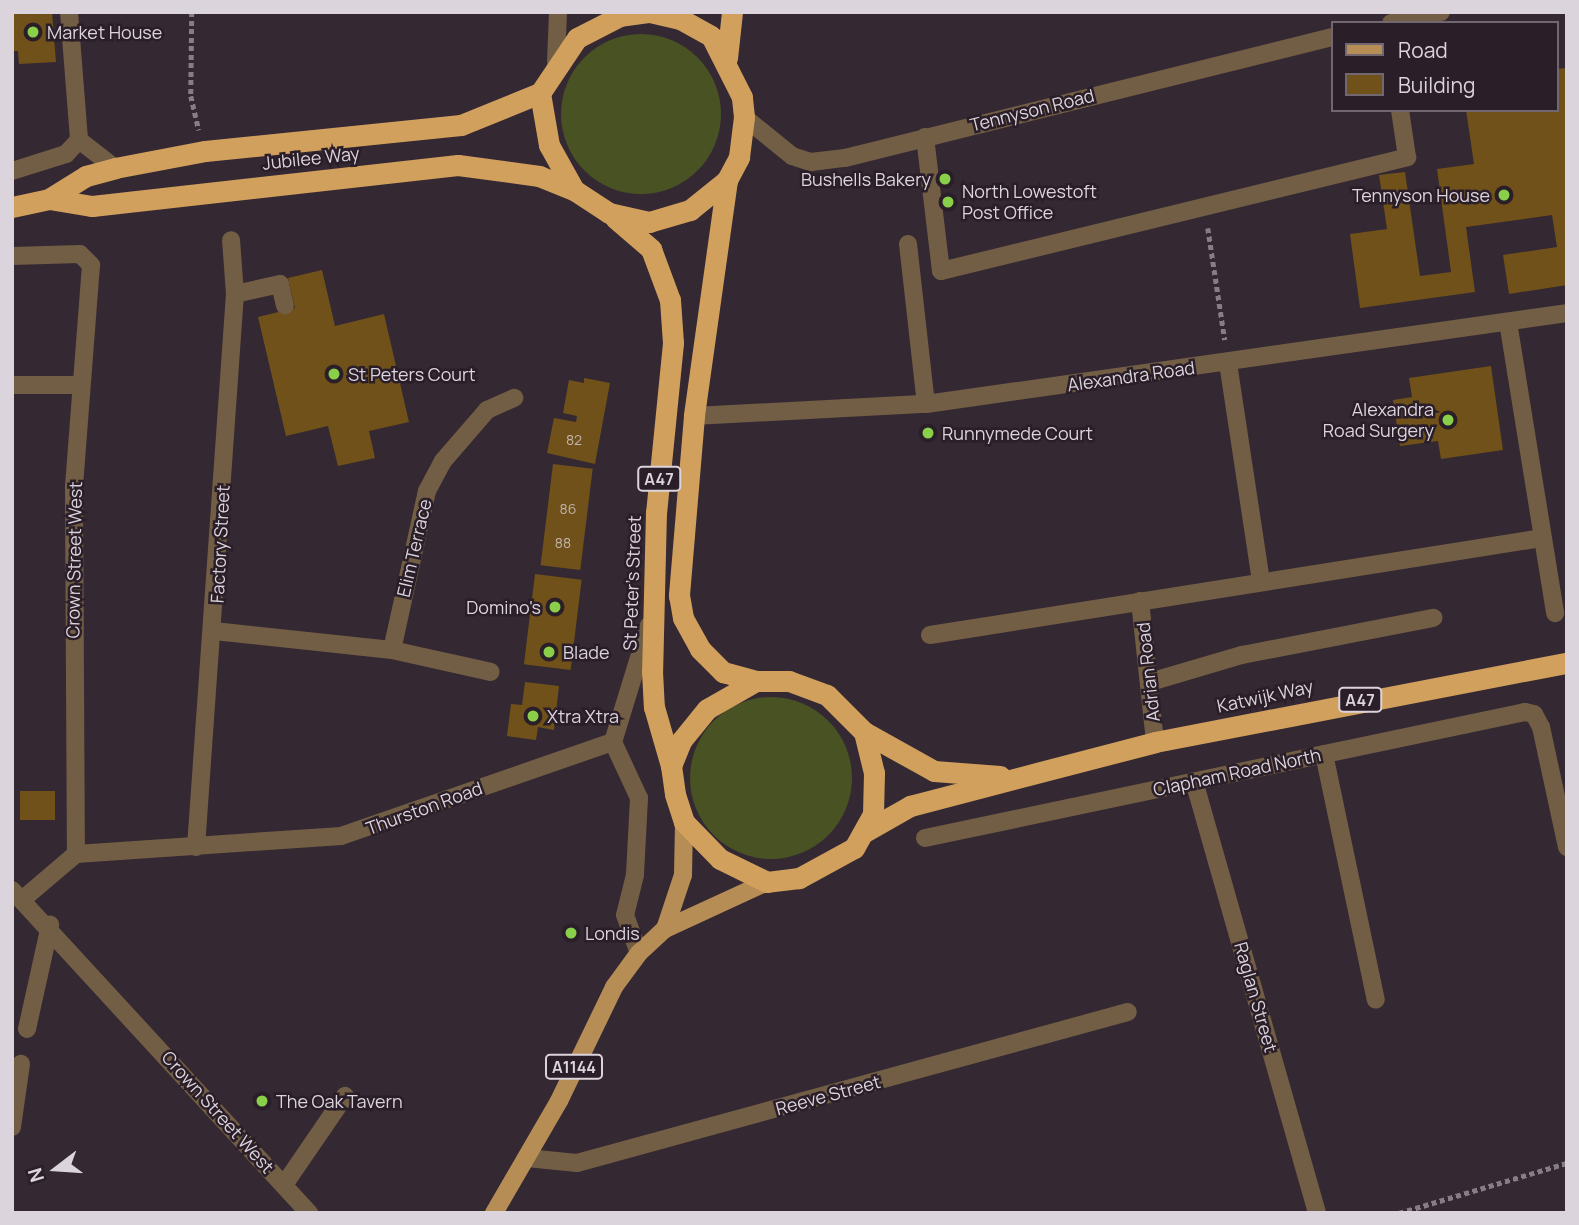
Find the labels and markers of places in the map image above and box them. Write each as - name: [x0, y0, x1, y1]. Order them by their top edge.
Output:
- place label: Market House: [47, 21, 162, 43]
- marker: Market House: [25, 24, 41, 40]
- place label: Bushells Bakery: [801, 168, 931, 190]
- marker: Bushells Bakery: [937, 171, 953, 187]
- place label: North Lowestoft Post Office: [962, 181, 1097, 224]
- place label: Tennyson House: [1352, 184, 1490, 206]
- marker: Tennyson House: [1496, 187, 1512, 203]
- marker: North Lowestoft Post Office: [940, 194, 956, 210]
- place label: St Peters Court: [348, 363, 476, 385]
- marker: St Peters Court: [326, 366, 342, 382]
- place label: Alexandra Road Surgery: [1323, 399, 1434, 442]
- marker: Alexandra Road Surgery: [1440, 412, 1456, 428]
- place label: Runnymede Court: [942, 422, 1093, 444]
- marker: Runnymede Court: [920, 425, 936, 441]
- place label: Domino's: [466, 596, 541, 618]
- marker: Domino's: [547, 599, 563, 615]
- place label: Blade: [563, 641, 609, 663]
- marker: Blade: [541, 644, 557, 660]
- place label: Xtra Xtra: [547, 705, 619, 727]
- marker: Xtra Xtra: [525, 708, 541, 724]
- place label: Londis: [585, 922, 640, 944]
- marker: Londis: [563, 925, 579, 941]
- place label: The Oak Tavern: [276, 1090, 403, 1112]
- marker: The Oak Tavern: [254, 1093, 270, 1109]

